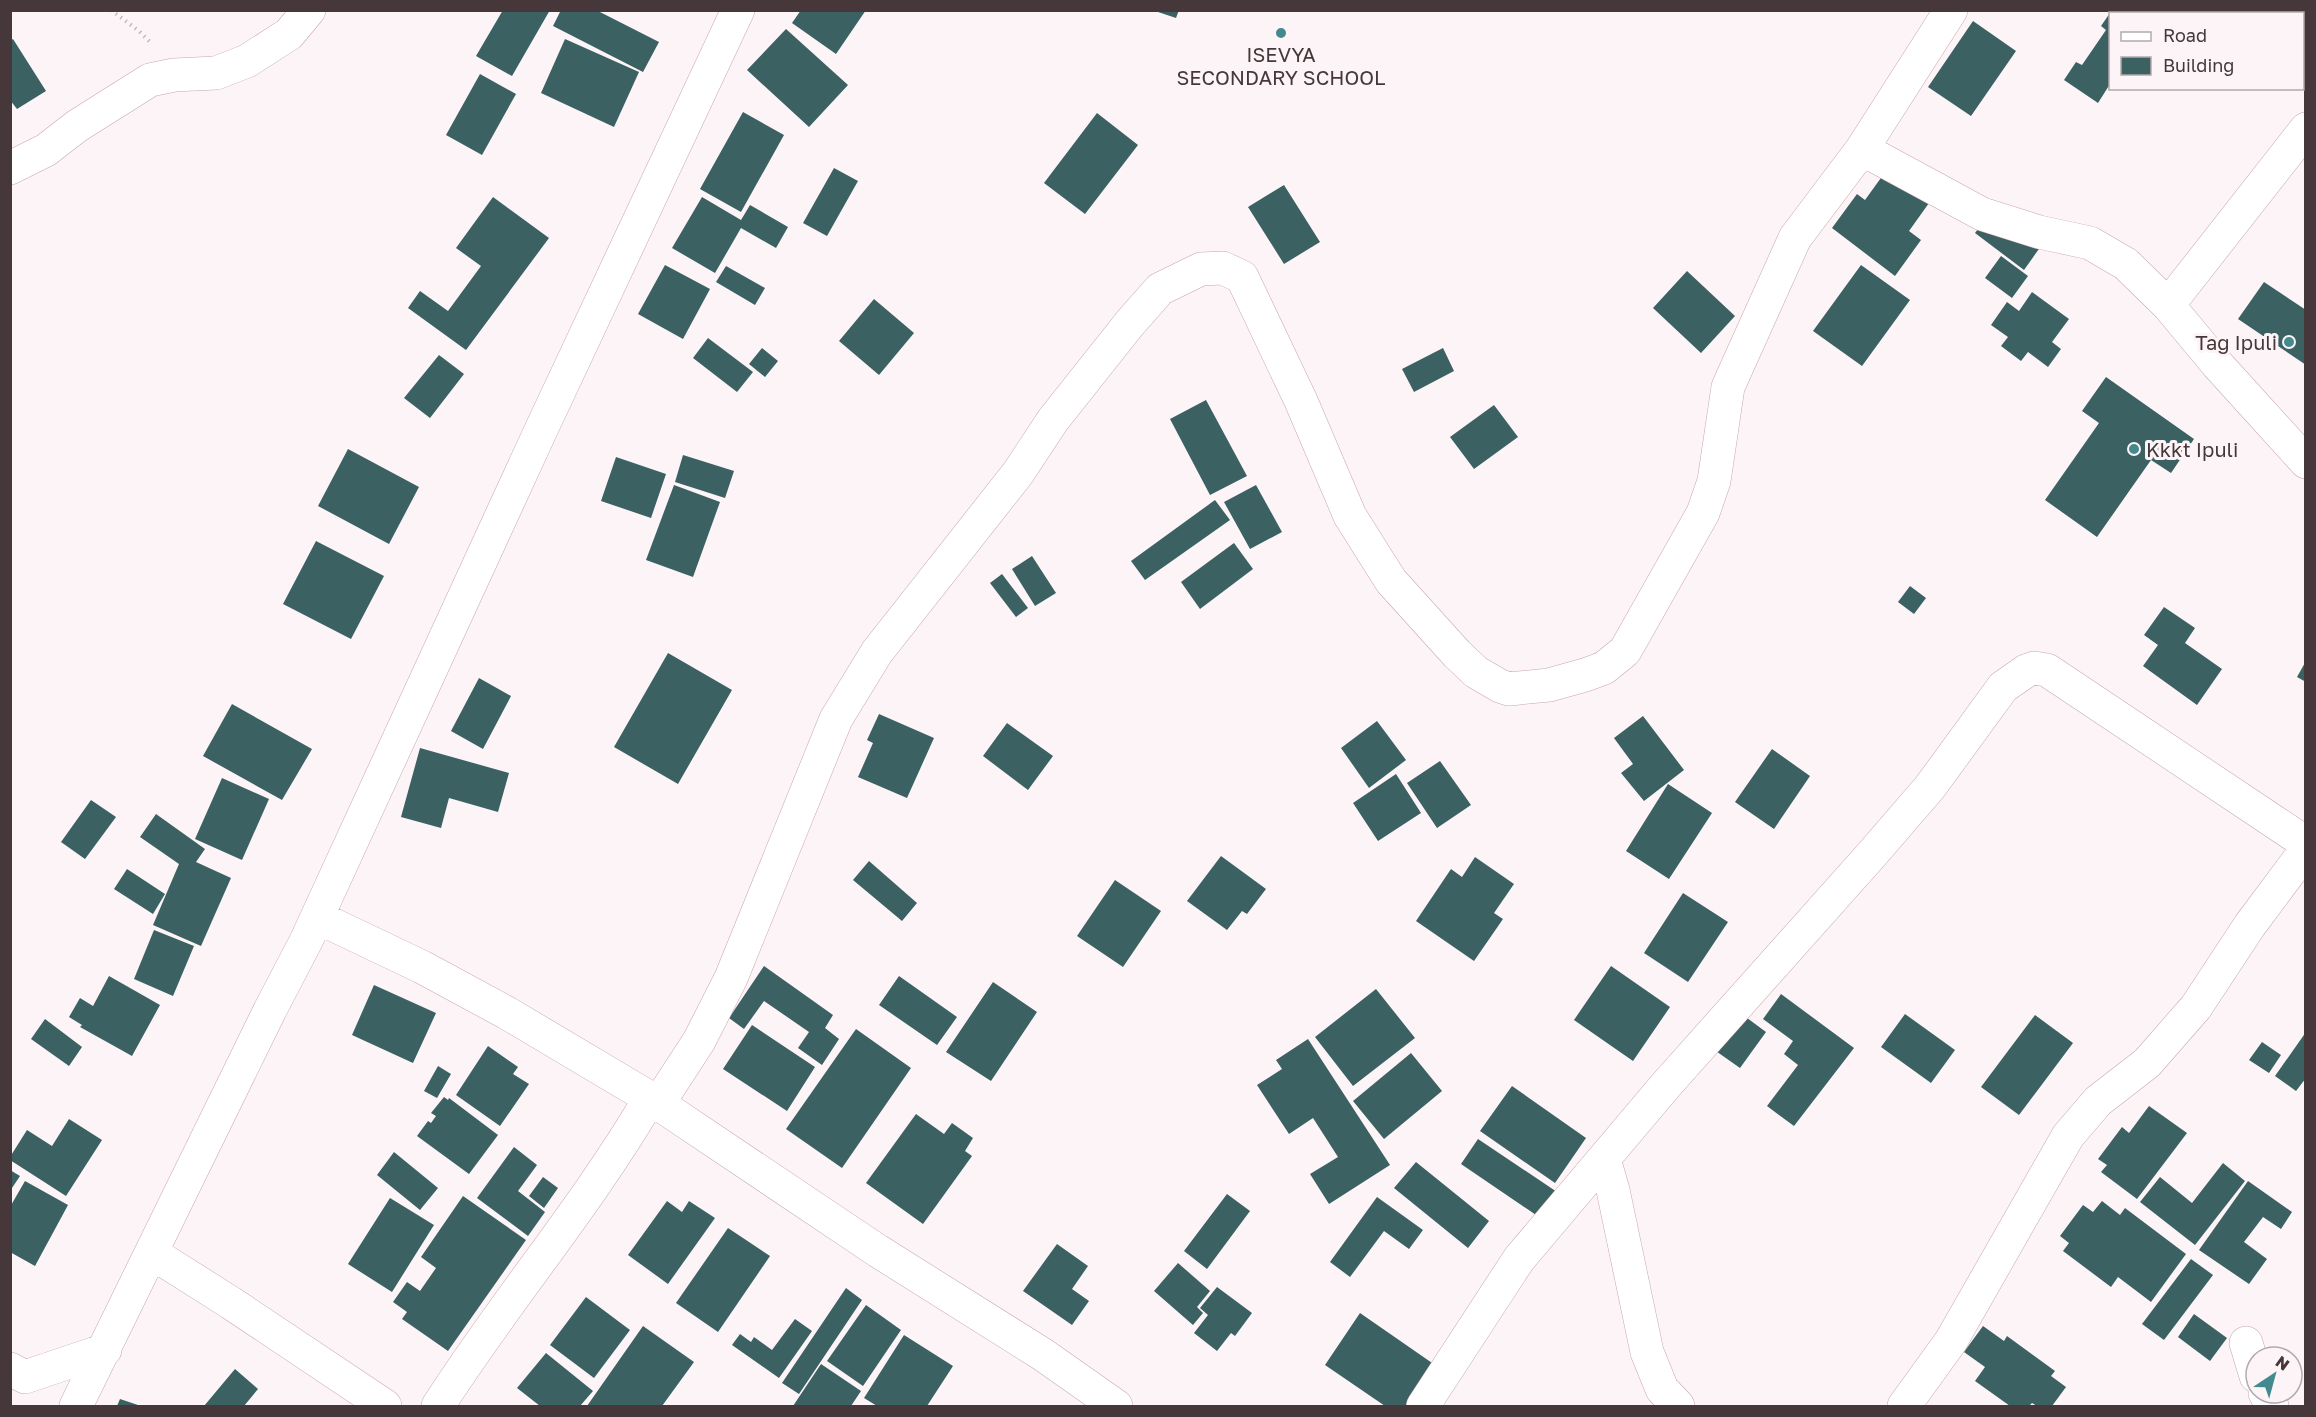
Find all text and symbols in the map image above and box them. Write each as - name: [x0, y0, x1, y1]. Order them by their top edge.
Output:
- legend: [2109, 12, 2304, 90]
- text: Road: [2163, 24, 2207, 46]
- marker: ISEVYA SECONDARY SCHOOL: [1274, 26, 1288, 40]
- place label: ISEVYA SECONDARY SCHOOL: [1177, 42, 1385, 89]
- text: Building: [2163, 54, 2234, 76]
- place label: Tag Ipuli: [2195, 330, 2277, 354]
- marker: Tag Ipuli: [2282, 335, 2296, 349]
- place label: Kkkt Ipuli: [2146, 437, 2238, 461]
- marker: Kkkt Ipuli: [2127, 442, 2141, 456]
- north arrow: [2244, 1345, 2304, 1405]
- text: N: [2272, 1351, 2294, 1375]

